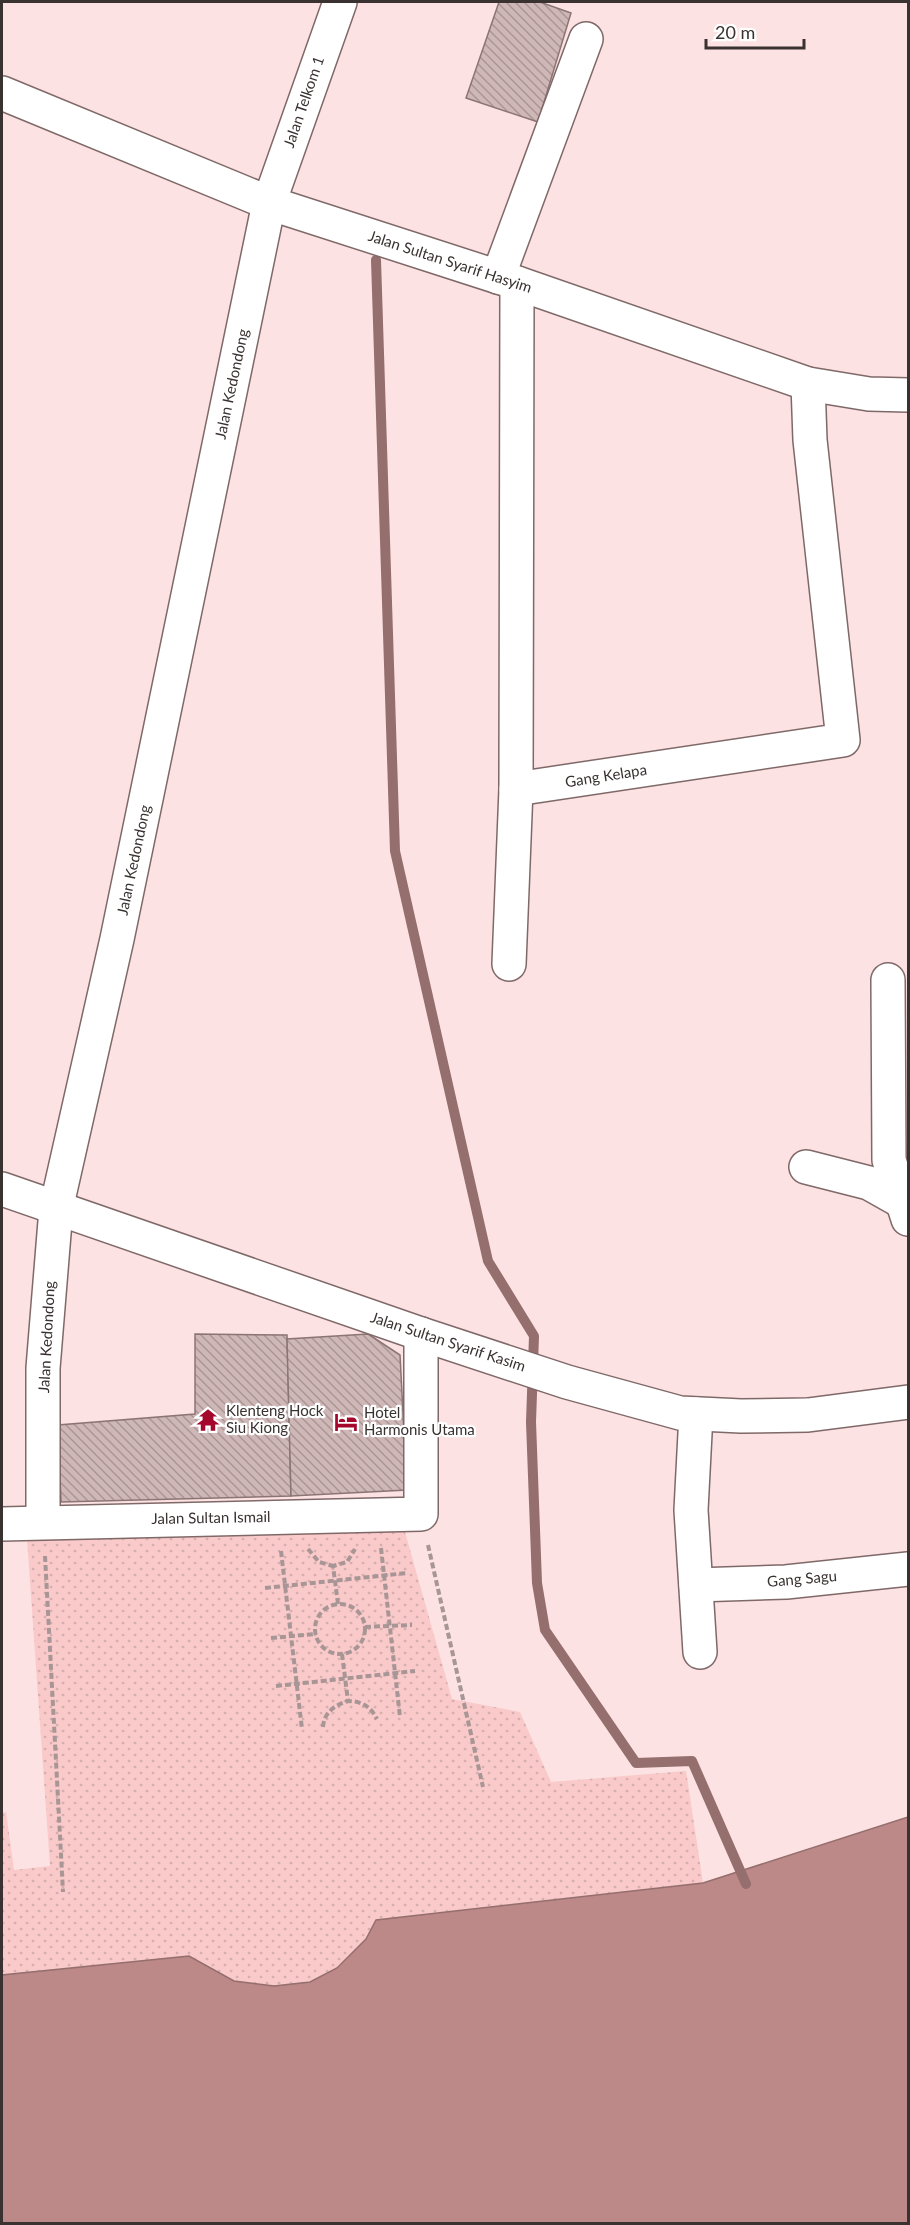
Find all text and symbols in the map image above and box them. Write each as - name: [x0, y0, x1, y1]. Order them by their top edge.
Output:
- scale bar: [706, 12, 804, 50]
- text: 20 m: [715, 21, 755, 43]
- street label: Jalan Telkom 1: [279, 54, 327, 150]
- street label: Jalan Sultan Syarif Hasyim: [366, 226, 534, 296]
- street label: Jalan Kedondong: [211, 327, 252, 441]
- street label: Gang Kelapa: [564, 760, 648, 790]
- street label: Jalan Kedondong: [113, 803, 154, 917]
- street label: Jalan Kedondong: [34, 1280, 58, 1394]
- street label: Jalan Sultan Syarif Kasim: [368, 1307, 528, 1375]
- place label: Klenteng Hock Siu Kiong: [226, 1401, 324, 1436]
- place label: Hotel Harmonis Utama: [364, 1403, 475, 1438]
- temple icon: Klenteng Hock Siu Kiong: [195, 1407, 221, 1433]
- hotel icon: Hotel Harmonis Utama: [333, 1409, 359, 1435]
- street label: Jalan Sultan Ismail: [151, 1507, 271, 1527]
- street label: Gang Sagu: [766, 1566, 838, 1590]

